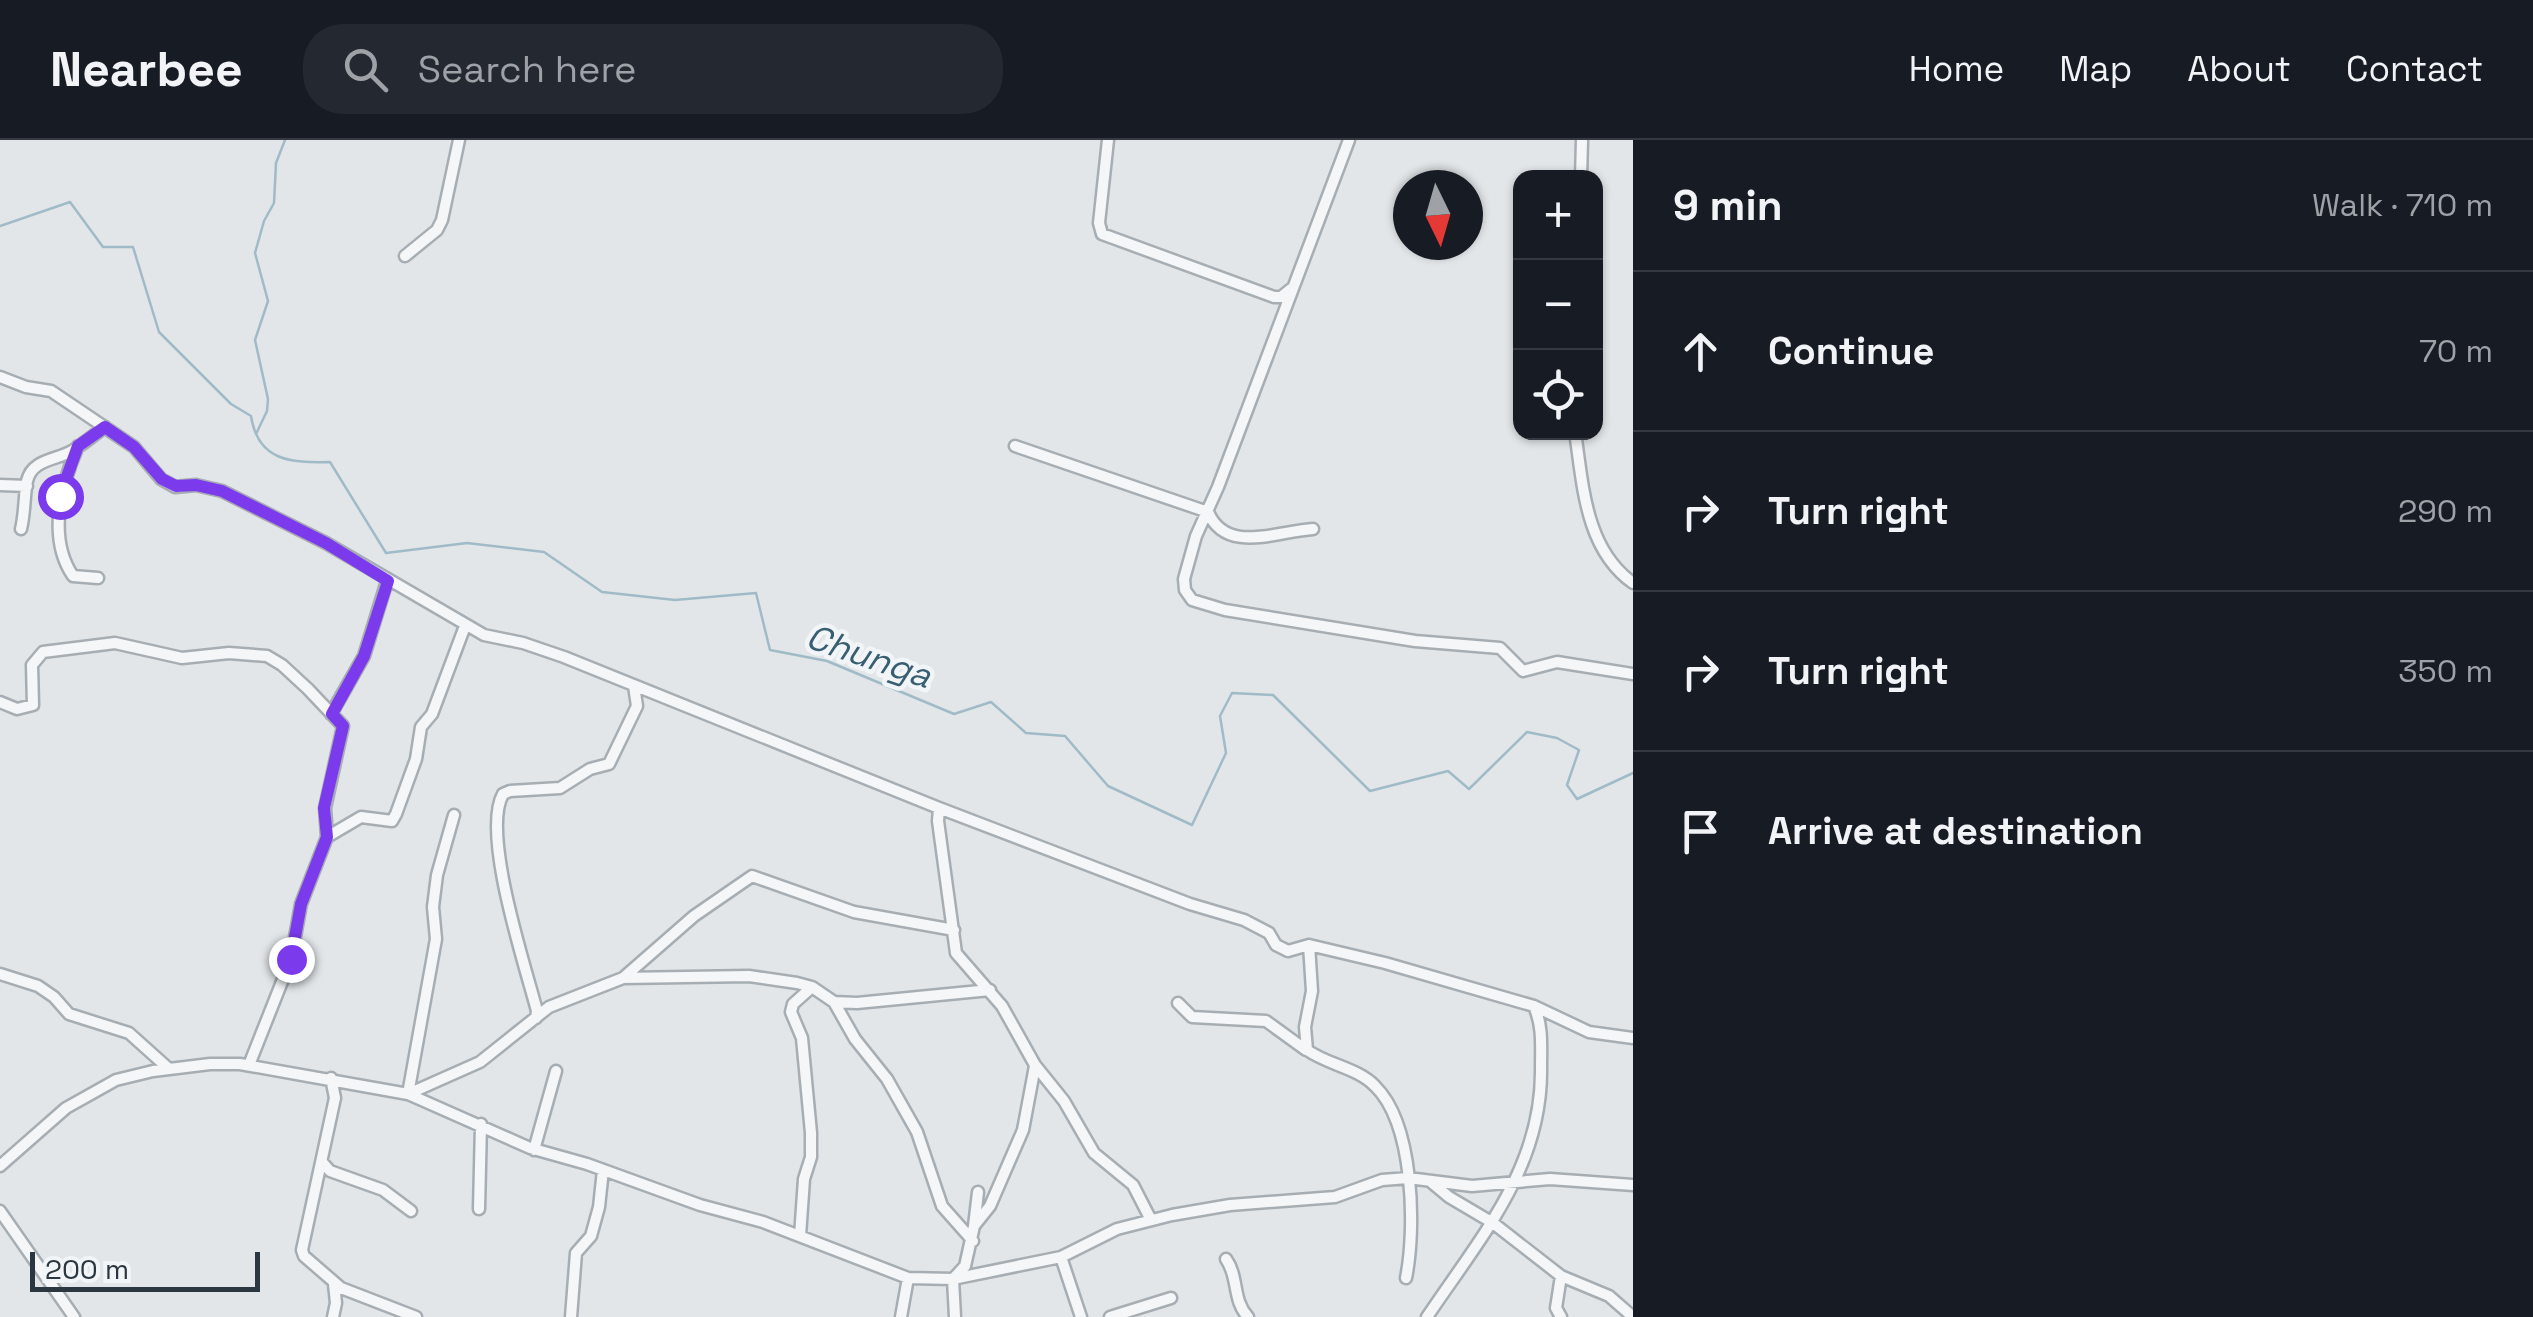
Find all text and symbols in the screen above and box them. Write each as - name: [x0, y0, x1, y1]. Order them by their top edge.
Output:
- search box: [303, 24, 1003, 114]
- text: Nearbee: [50, 39, 243, 100]
- icon: search: [338, 42, 393, 97]
- text: Search here: [418, 45, 637, 93]
- text: Home: [1909, 47, 2004, 91]
- text: Map: [2059, 47, 2132, 91]
- text: About: [2187, 47, 2291, 91]
- text: Contact: [2346, 47, 2483, 91]
- north arrow: [1393, 170, 1483, 260]
- map controls: [1513, 170, 1603, 440]
- button: +: [1513, 170, 1603, 260]
- text: 9 min: [1673, 179, 1783, 232]
- text: Walk · 710 m: [2312, 185, 2493, 225]
- button: −: [1513, 260, 1603, 350]
- icon: ahead: [1673, 324, 1728, 379]
- text: Continue: [1768, 327, 1934, 375]
- text: 70 m: [2419, 331, 2493, 371]
- button: locate: [1513, 350, 1603, 440]
- route start: [38, 474, 84, 520]
- icon: right: [1673, 484, 1728, 539]
- text: Turn right: [1768, 487, 1949, 535]
- text: 290 m: [2398, 491, 2493, 531]
- water label: Chunga: [801, 614, 938, 698]
- icon: right: [1673, 644, 1728, 699]
- text: Turn right: [1768, 647, 1949, 695]
- text: 350 m: [2398, 651, 2493, 691]
- icon: arrive: [1673, 804, 1728, 859]
- text: Arrive at destination: [1768, 807, 2143, 855]
- route end: [269, 937, 315, 983]
- scale bar: [30, 1247, 260, 1292]
- text: 200 m: [45, 1251, 129, 1287]

